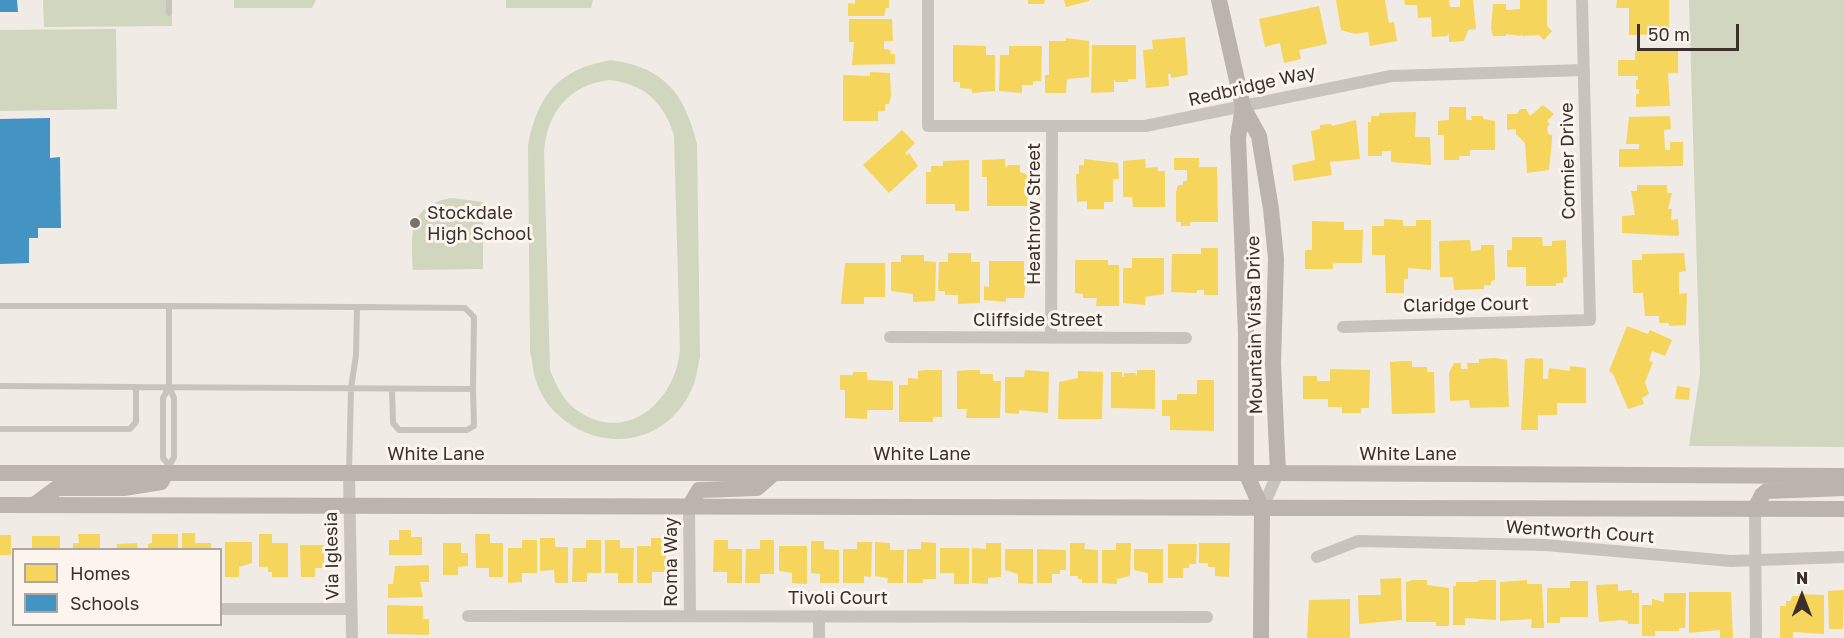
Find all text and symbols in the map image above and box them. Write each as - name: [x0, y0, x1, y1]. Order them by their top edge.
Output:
- scale bar: [1640, 12, 1742, 50]
- text: 50 m: [1648, 23, 1690, 45]
- street label: Redbridge Way: [1186, 61, 1318, 111]
- street label: Cormier Drive: [1556, 102, 1580, 220]
- street label: Heathrow Street: [1023, 143, 1045, 285]
- place label: Stockdale High School: [427, 202, 532, 244]
- marker: Stockdale High School: [408, 216, 422, 230]
- street label: Mountain Vista Drive: [1243, 235, 1267, 415]
- street label: Claridge Court: [1403, 293, 1529, 317]
- street label: Cliffside Street: [973, 309, 1103, 331]
- street label: White Lane: [387, 443, 485, 465]
- street label: White Lane: [873, 443, 971, 465]
- street label: White Lane: [1359, 443, 1457, 465]
- street label: Via Iglesia: [320, 511, 344, 601]
- street label: Wentworth Court: [1505, 516, 1655, 548]
- street label: Roma Way: [660, 517, 682, 607]
- legend: [12, 548, 222, 626]
- text: Homes: [70, 562, 130, 584]
- north arrow: [1772, 566, 1832, 626]
- text: N: [1796, 568, 1808, 588]
- street label: Tivoli Court: [788, 587, 888, 609]
- text: Schools: [70, 592, 139, 614]

